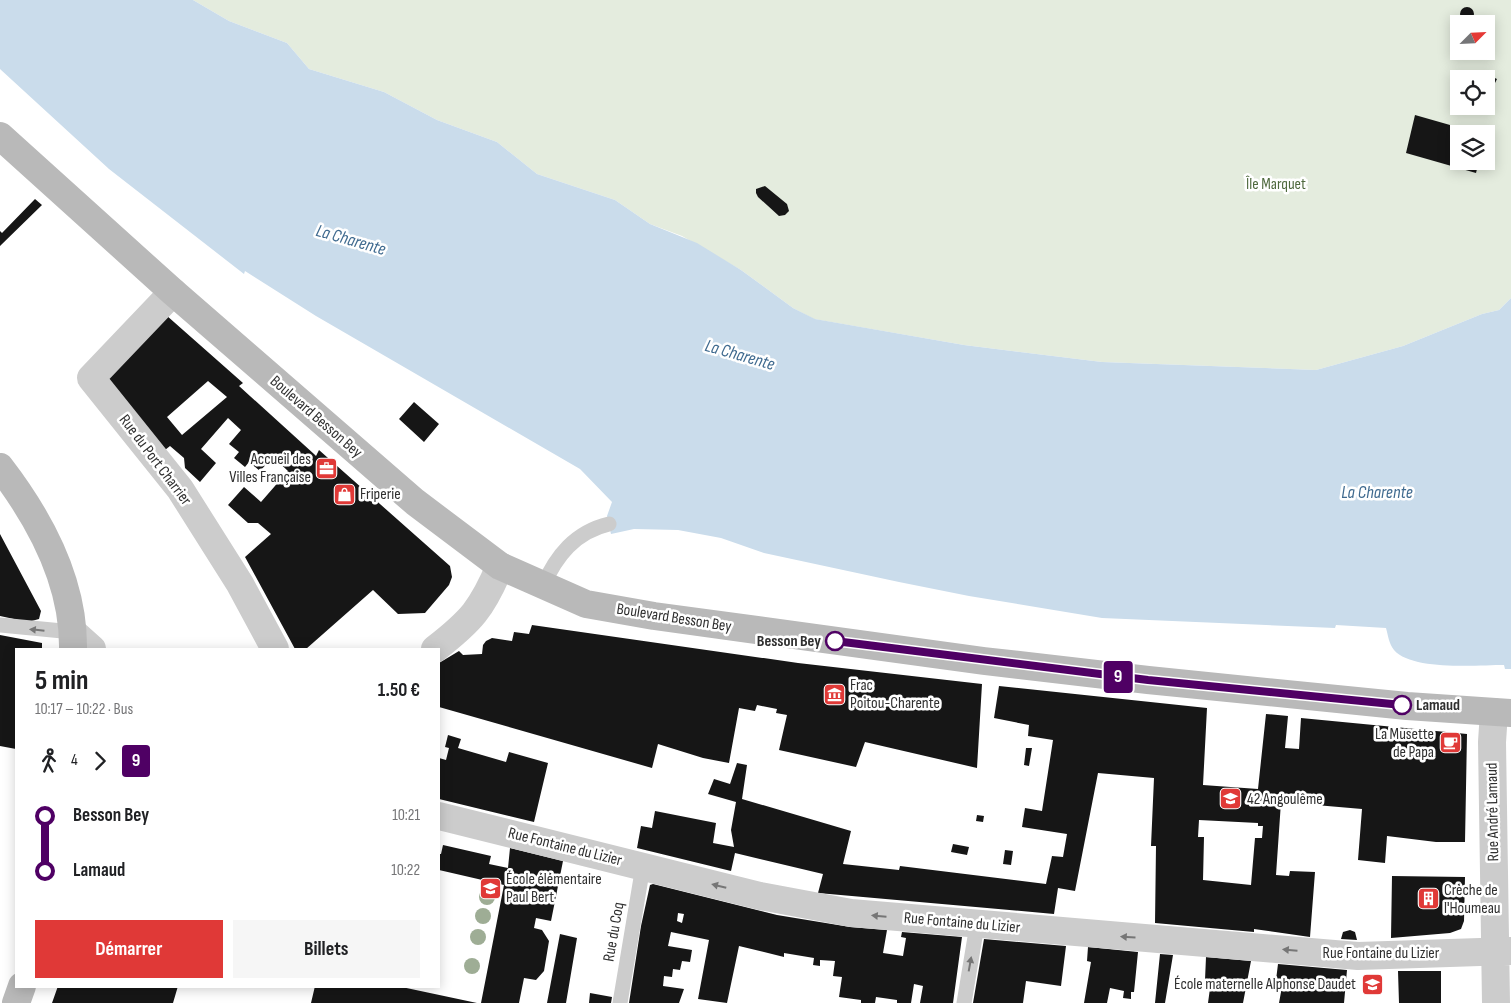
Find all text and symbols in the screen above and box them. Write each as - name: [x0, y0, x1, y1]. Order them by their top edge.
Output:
- north arrow: [1450, 15, 1495, 60]
- map controls: [1450, 15, 1495, 170]
- button: locate: [1450, 70, 1495, 115]
- button: layers: [1450, 125, 1495, 170]
- park label: Île Marquet: [1245, 175, 1306, 194]
- water label: La Charente: [314, 220, 388, 260]
- water label: La Charente: [703, 335, 777, 375]
- street label: Boulevard Besson Bey: [266, 372, 366, 462]
- street label: Rue du Port Charrier: [115, 411, 195, 509]
- place label: Accueil des Villes Française: [229, 450, 311, 487]
- office icon: Accueil des Villes Française: [315, 456, 339, 480]
- shop icon: Friperie: [332, 482, 356, 506]
- water label: La Charente: [1341, 482, 1413, 503]
- place label: Friperie: [360, 485, 401, 504]
- street label: Boulevard Besson Bey: [615, 600, 733, 636]
- one-way arrow: [28, 626, 44, 634]
- marker: Besson Bey: [825, 631, 845, 651]
- place label: Besson Bey: [757, 632, 821, 651]
- line badge: 9: [1102, 661, 1134, 693]
- text: 5 min: [35, 664, 88, 697]
- text: 9: [1114, 666, 1122, 687]
- place label: Frac Poitou-Charente: [850, 676, 940, 713]
- text: 1.50 €: [378, 679, 420, 702]
- museum icon: Frac Poitou-Charente: [822, 682, 846, 706]
- marker: Lamaud: [1392, 695, 1412, 715]
- place label: Lamaud: [1416, 696, 1460, 715]
- text: 10:17 – 10:22 · Bus: [35, 700, 133, 719]
- place label: La Musette de Papa: [1375, 725, 1434, 762]
- cafe icon: La Musette de Papa: [1438, 731, 1462, 755]
- icon: walk: [35, 747, 63, 775]
- icon: forward: [86, 747, 114, 775]
- text: 9: [132, 750, 140, 771]
- text: 4: [71, 751, 78, 770]
- street label: Rue André Lamaud: [1483, 762, 1503, 862]
- school or university icon: 42 Angoulême: [1219, 787, 1243, 811]
- place label: 42 Angoulême: [1247, 790, 1323, 809]
- text: Besson Bey: [73, 804, 149, 827]
- text: 10:21: [392, 806, 420, 825]
- street label: Rue Fontaine du Lizier: [506, 824, 624, 870]
- text: Lamaud: [73, 859, 125, 882]
- text: 10:22: [391, 861, 420, 880]
- place label: École élémentaire Paul Bert: [506, 870, 602, 907]
- school or university icon: École élémentaire Paul Bert: [478, 876, 502, 900]
- one-way arrow: [712, 881, 727, 889]
- place label: Crèche de l'Houmeau: [1444, 881, 1501, 918]
- building icon: Crèche de l'Houmeau: [1416, 887, 1440, 911]
- street label: Rue du Coq: [599, 901, 629, 963]
- street label: Rue Fontaine du Lizier: [903, 908, 1021, 938]
- one-way arrow: [870, 912, 886, 920]
- button: Démarrer: [35, 920, 223, 978]
- button: Billets: [233, 920, 420, 978]
- one-way arrow: [1119, 933, 1135, 941]
- street label: Rue Fontaine du Lizier: [1323, 944, 1440, 963]
- one-way arrow: [1281, 946, 1297, 954]
- one-way arrow: [967, 956, 975, 972]
- school or university icon: École maternelle Alphonse Daudet: [1360, 972, 1384, 996]
- place label: École maternelle Alphonse Daudet: [1174, 975, 1356, 994]

